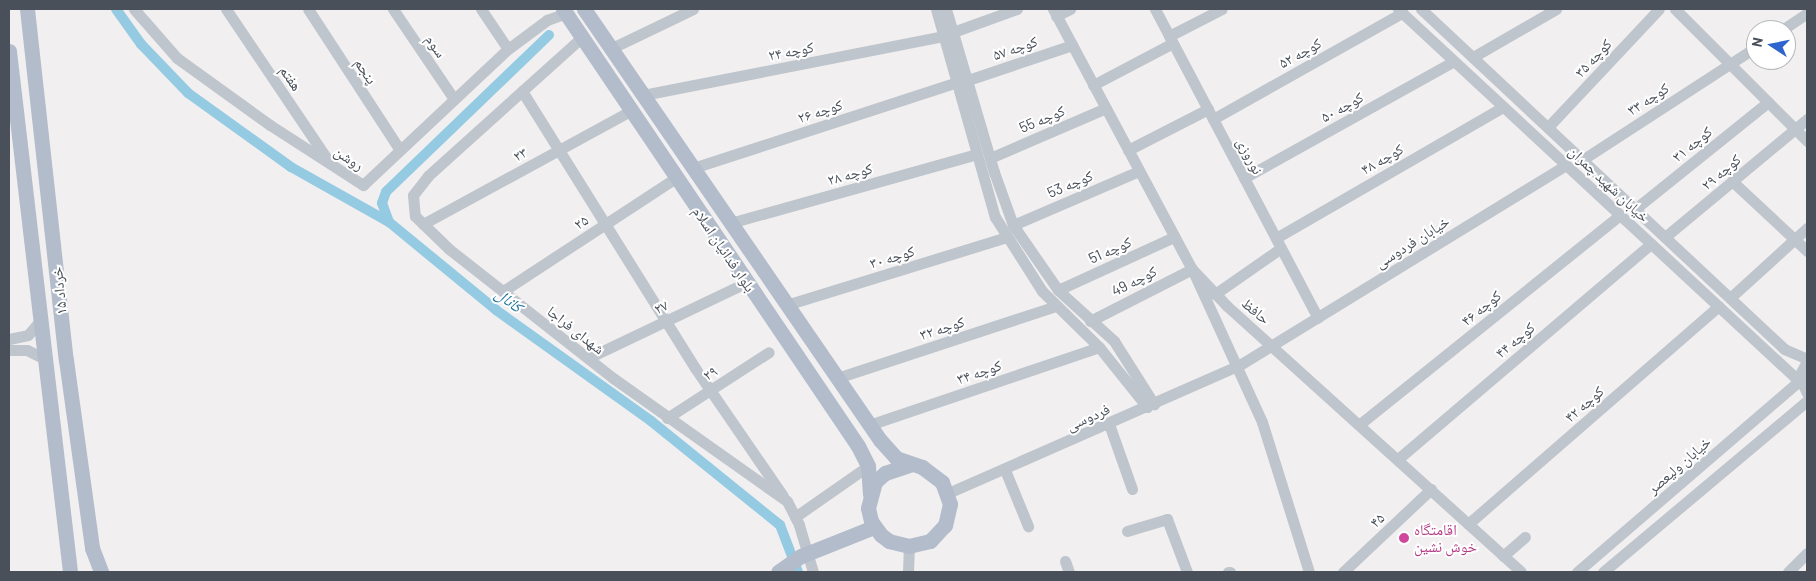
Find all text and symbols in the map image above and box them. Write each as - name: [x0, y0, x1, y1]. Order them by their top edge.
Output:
- north arrow: [1746, 20, 1796, 70]
- street label: سوم: [422, 31, 450, 61]
- street label: کوچه ۵۷: [990, 32, 1040, 64]
- street label: کوچه ۵۲: [1276, 34, 1324, 72]
- street label: کوچه ۳۵: [1571, 35, 1615, 81]
- text: N: [1748, 36, 1766, 48]
- street label: کوچه ۲۴: [767, 38, 815, 64]
- street label: پنجم: [351, 55, 381, 87]
- street label: هفتم: [276, 62, 306, 94]
- street label: کوچه ۳۳: [1624, 79, 1672, 119]
- street label: کوچه ۵۰: [1318, 88, 1366, 126]
- street label: کوچه ۲۶: [795, 95, 845, 127]
- street label: کوچه 55: [1016, 101, 1068, 137]
- street label: کوچه ۳۱: [1668, 123, 1716, 165]
- street label: نوروزی: [1233, 135, 1267, 177]
- street label: کوچه ۴۸: [1358, 140, 1406, 178]
- street label: روشن: [331, 142, 367, 174]
- street label: خیابان شهید چمران: [1565, 142, 1653, 226]
- street label: ۲۳: [510, 143, 530, 165]
- street label: کوچه ۲۹: [1698, 150, 1744, 194]
- street label: کوچه ۲۸: [825, 159, 875, 189]
- street label: کوچه 53: [1044, 166, 1096, 202]
- street label: بلوار فدائیان اسلام: [689, 203, 759, 295]
- street label: ۲۵: [570, 211, 592, 233]
- street label: خیابان فردوسی: [1372, 212, 1452, 272]
- street label: کوچه 51: [1086, 233, 1134, 267]
- street label: کوچه ۳۰: [867, 242, 917, 272]
- street label: کوچه 49: [1108, 262, 1160, 300]
- street label: ۱۵ خرداد: [48, 266, 70, 316]
- water label: کانال: [492, 284, 526, 316]
- street label: کوچه ۴۶: [1457, 287, 1505, 329]
- street label: حافظ: [1238, 294, 1274, 328]
- street label: ۲۷: [651, 296, 671, 318]
- street label: شهدای فراجا: [544, 302, 608, 358]
- street label: کوچه ۳۲: [917, 312, 967, 344]
- street label: کوچه ۴۴: [1492, 318, 1538, 362]
- street label: کوچه ۳۴: [954, 356, 1004, 388]
- street label: ۲۹: [699, 362, 721, 384]
- street label: کوچه ۴۲: [1561, 382, 1607, 426]
- street label: فردوسی: [1063, 399, 1113, 435]
- street label: خیابان ولیعصر: [1644, 433, 1714, 497]
- street label: ۴۵: [1366, 509, 1388, 531]
- place label: اقامتگاه خوش نشین: [1414, 520, 1477, 555]
- marker: اقامتگاه خوش نشین: [1398, 532, 1410, 544]

